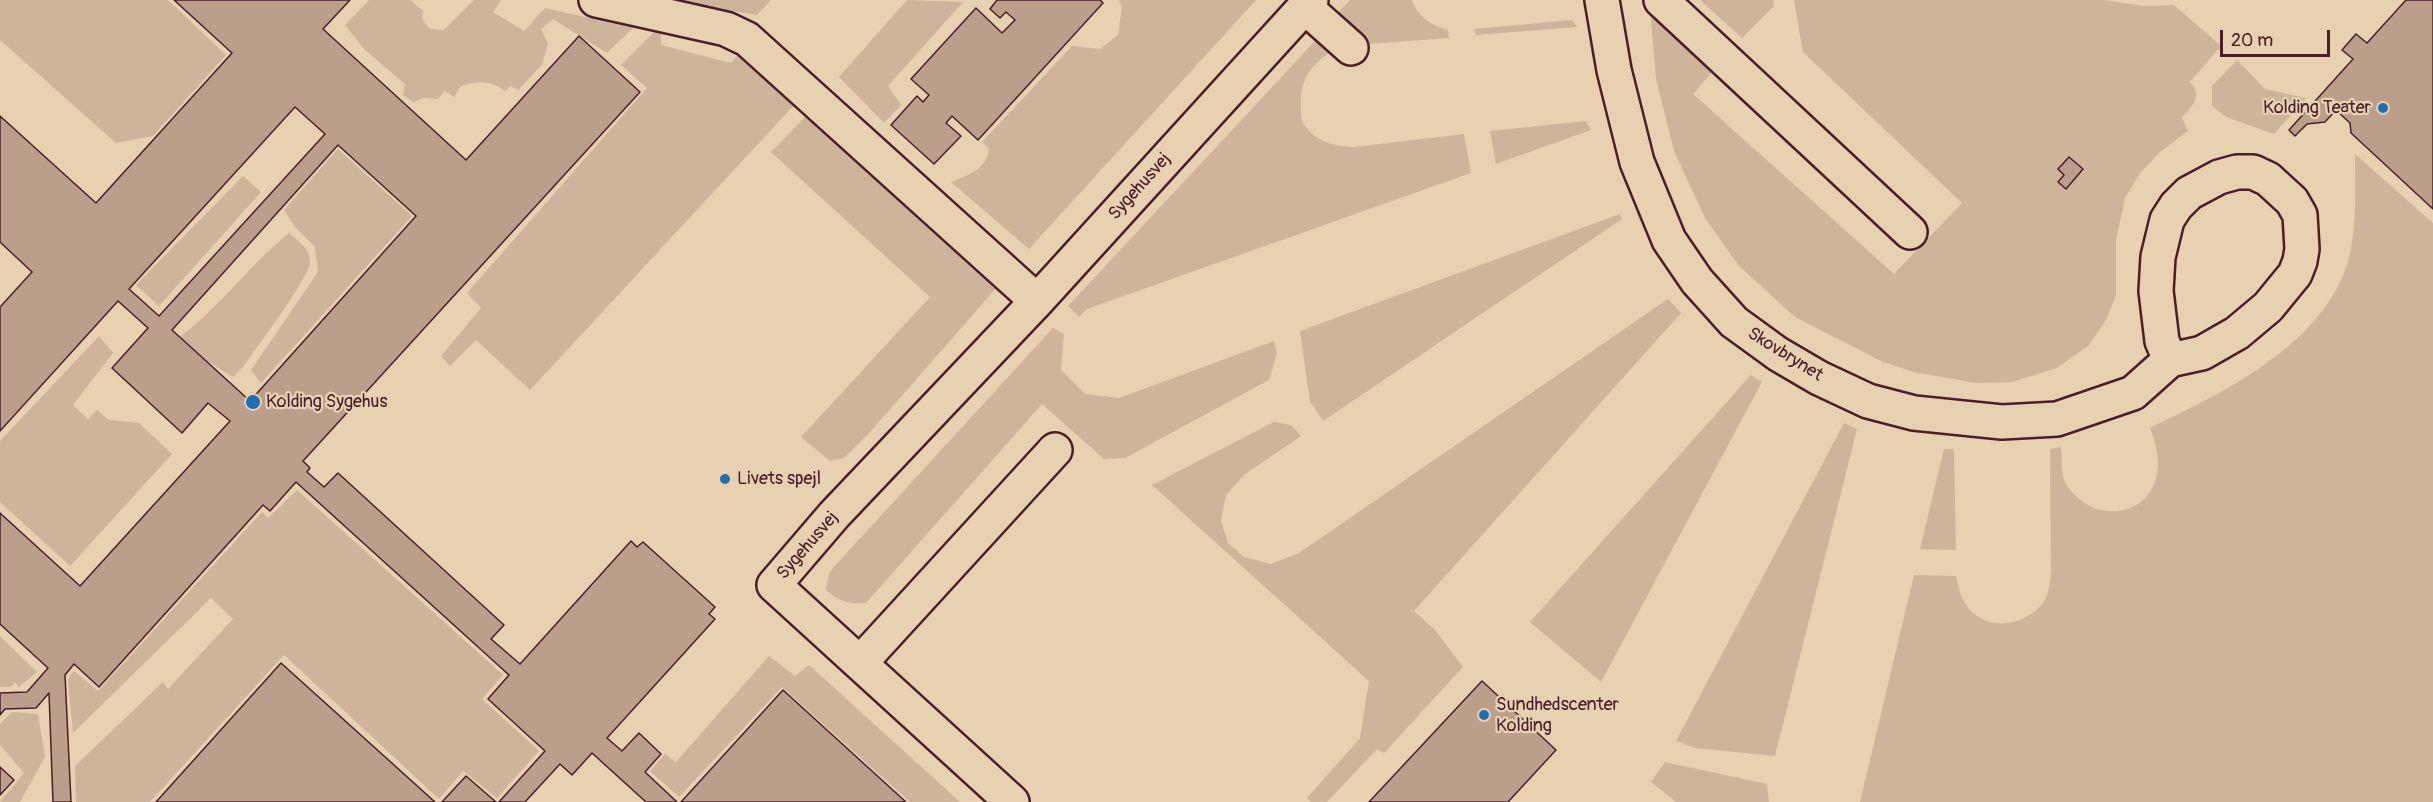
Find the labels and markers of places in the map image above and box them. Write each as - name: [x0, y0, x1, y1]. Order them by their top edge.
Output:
- place label: Kolding Teater: [2263, 97, 2371, 119]
- marker: Kolding Teater: [2376, 101, 2390, 115]
- place label: Kolding Sygehus: [266, 391, 387, 413]
- marker: Kolding Sygehus: [244, 393, 262, 411]
- place label: Livets spejl: [737, 468, 821, 490]
- marker: Livets spejl: [718, 472, 732, 486]
- place label: Sundhedscenter Kolding: [1496, 694, 1619, 736]
- marker: Sundhedscenter Kolding: [1477, 708, 1491, 722]

